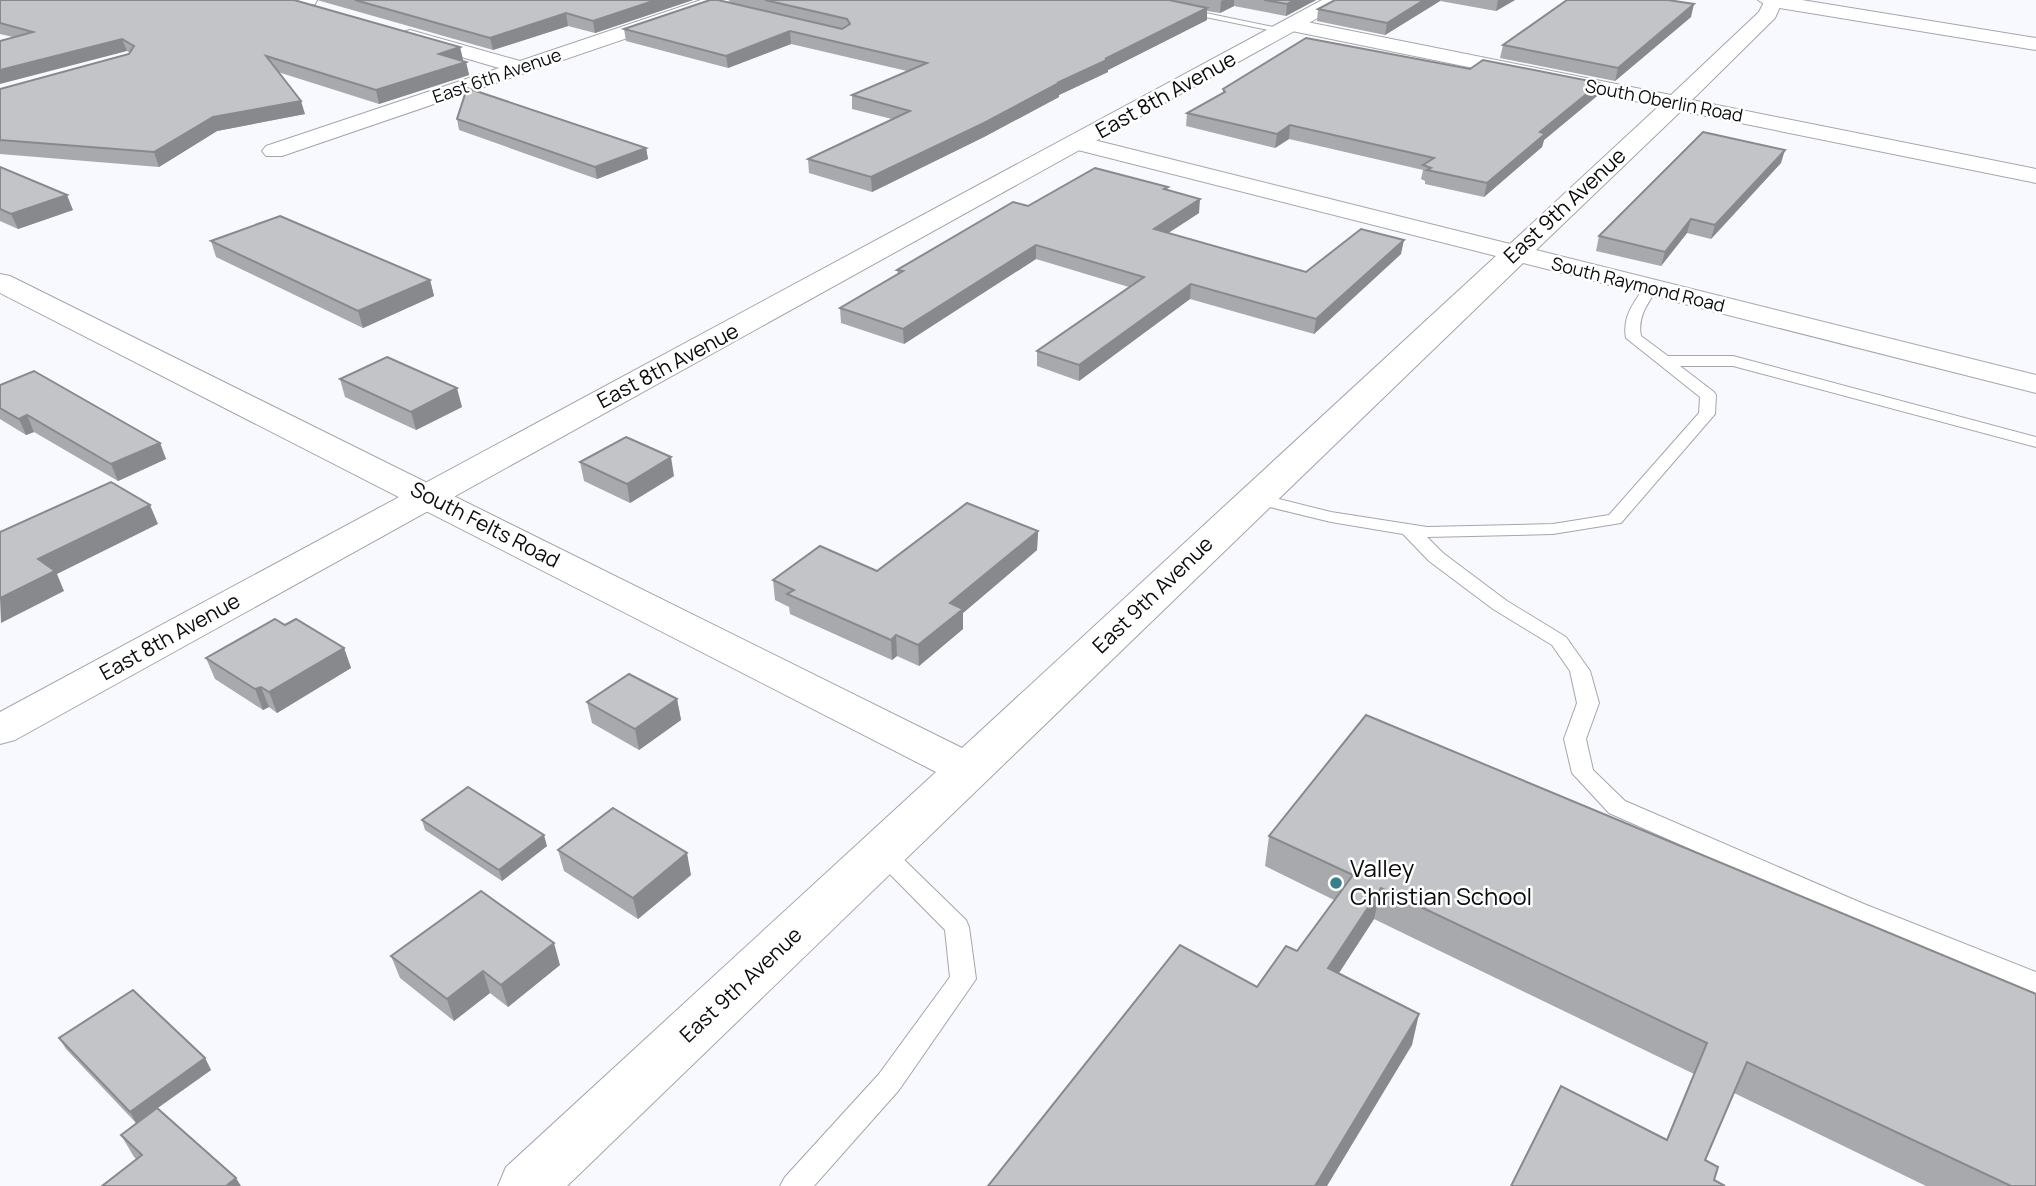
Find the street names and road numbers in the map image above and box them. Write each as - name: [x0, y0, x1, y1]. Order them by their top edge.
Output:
- street label: East 6th Avenue: [429, 42, 564, 108]
- street label: East 8th Avenue: [1090, 44, 1241, 144]
- street label: South Oberlin Road: [1583, 73, 1745, 127]
- street label: East 9th Avenue: [1497, 141, 1631, 269]
- street label: South Raymond Road: [1549, 251, 1727, 317]
- street label: East 8th Avenue: [592, 316, 743, 414]
- street label: South Felts Road: [406, 474, 565, 574]
- street label: East 9th Avenue: [1086, 530, 1219, 659]
- street label: East 8th Avenue: [94, 586, 245, 686]
- street label: East 9th Avenue: [673, 920, 807, 1048]

